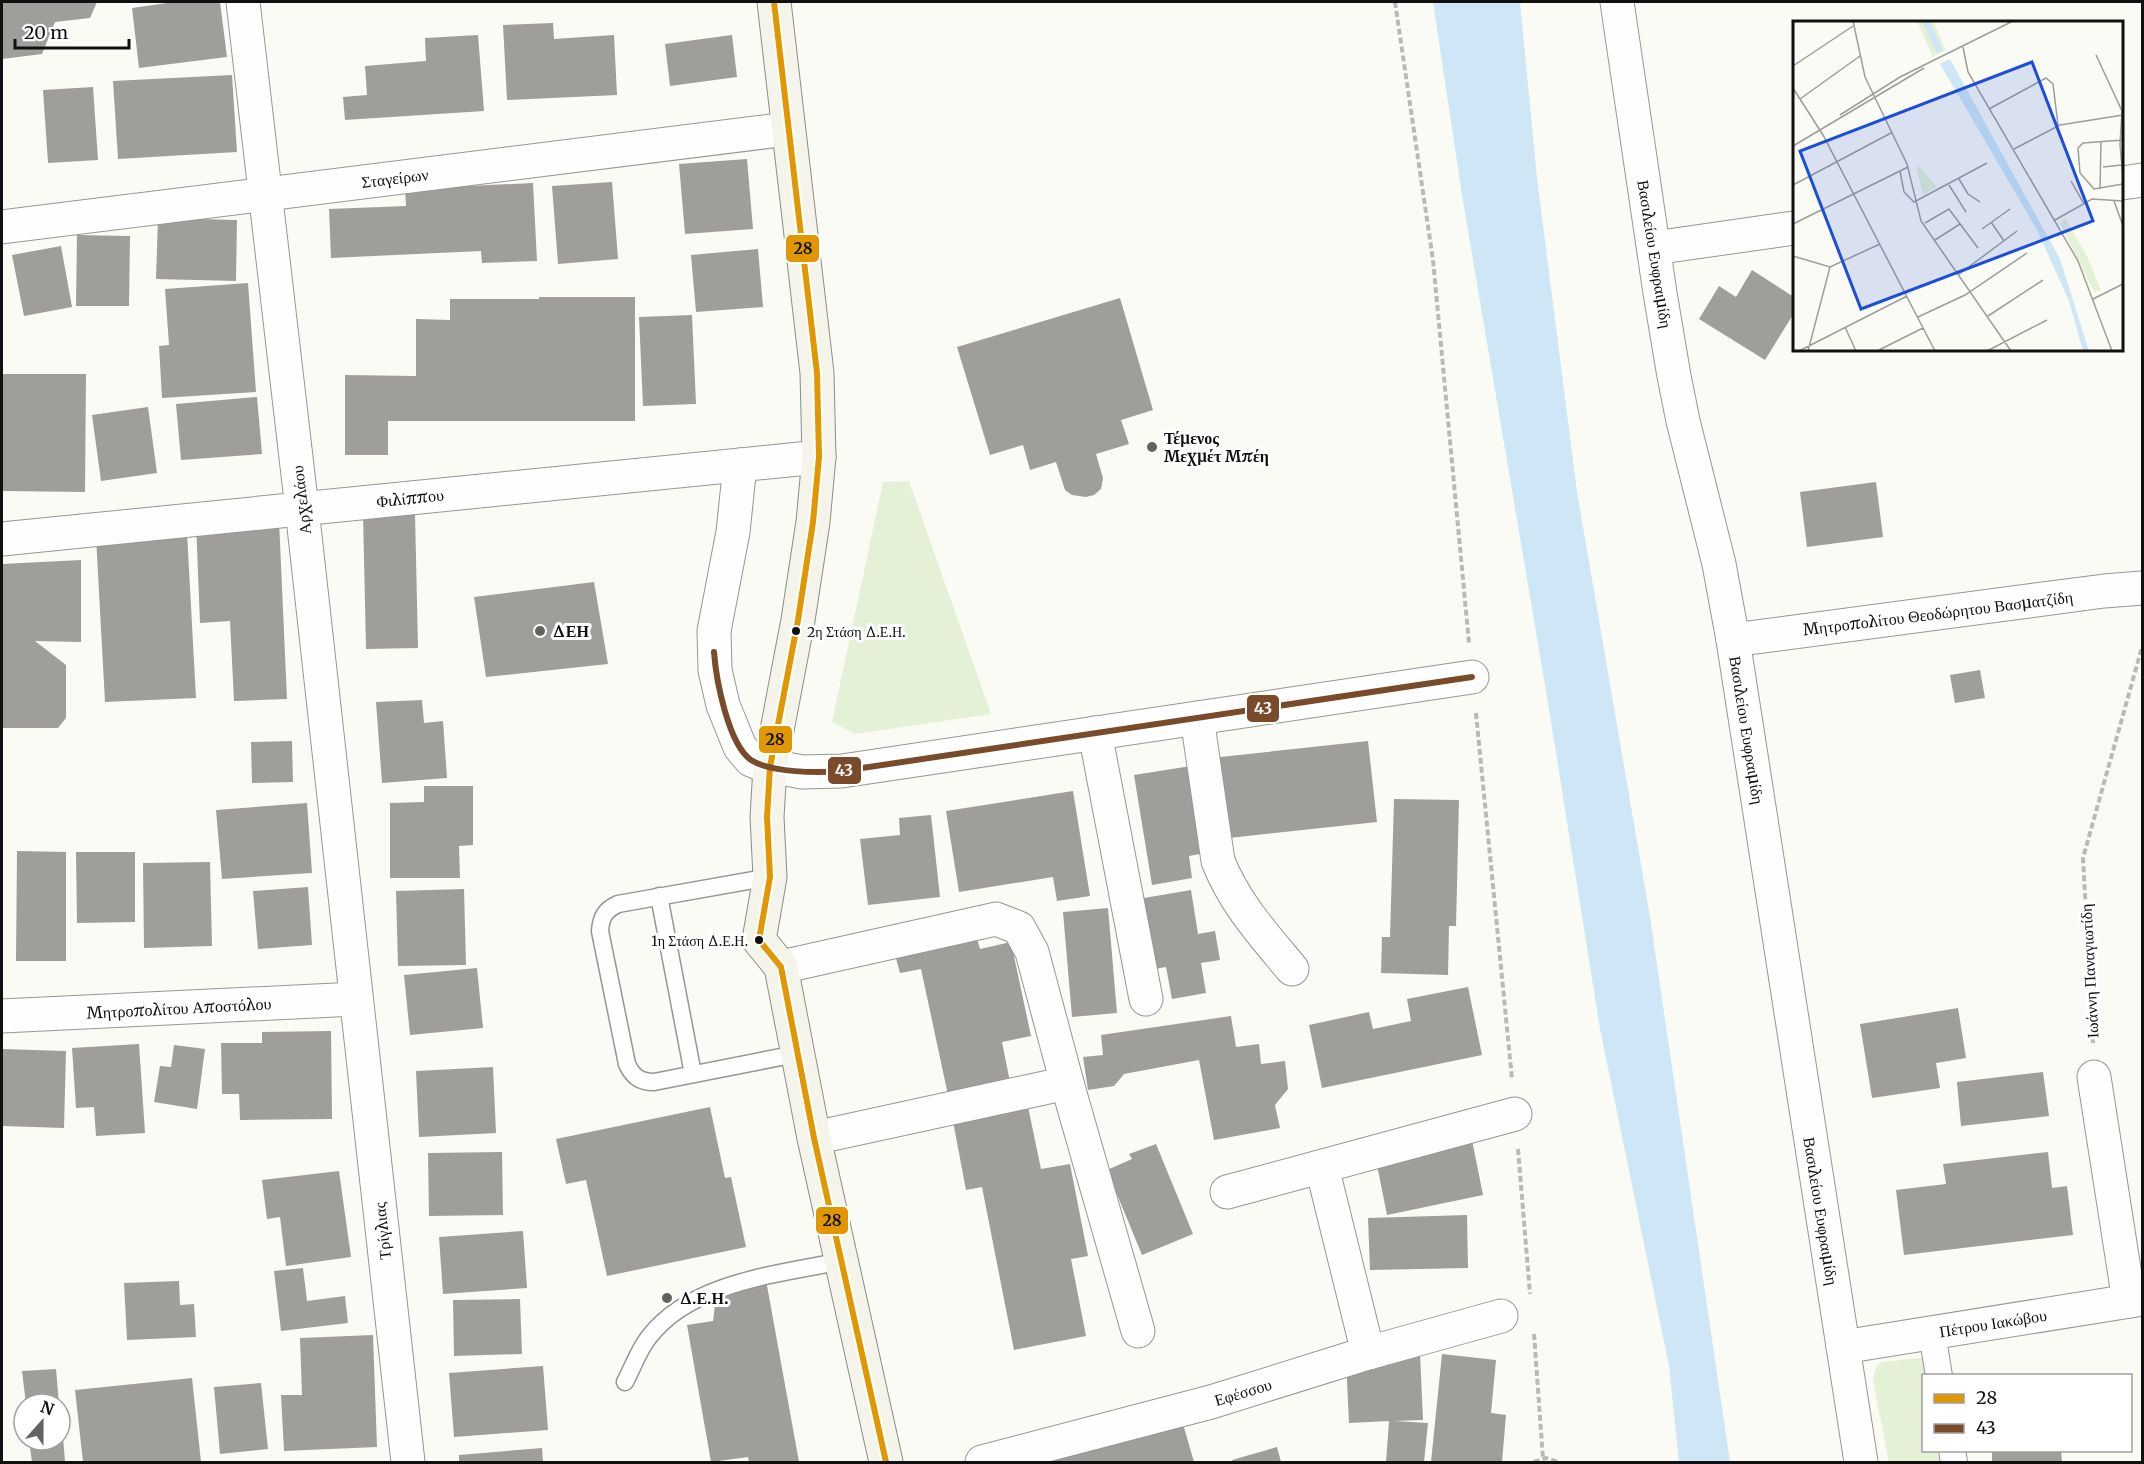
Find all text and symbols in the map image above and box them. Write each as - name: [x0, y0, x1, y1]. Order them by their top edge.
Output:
- scale bar: [15, 12, 129, 50]
- text: 20 m: [24, 21, 68, 44]
- inset map: [1793, 21, 2123, 351]
- street label: Σταγείρων: [360, 164, 430, 192]
- street label: Βασιλείου Ευφραιμίδη: [1633, 178, 1677, 330]
- line badge: 28: [785, 234, 820, 263]
- text: 28: [793, 238, 813, 258]
- place label: Τέμενος Μεχμέτ Μπέη: [1164, 428, 1269, 466]
- marker: Τέμενος Μεχμέτ Μπέη: [1145, 440, 1159, 454]
- street label: Αρχελάου: [287, 464, 315, 536]
- street label: Φιλίππου: [375, 485, 445, 511]
- street label: Μητροπολίτου Θεοδώρητου Βασματζίδη: [1802, 587, 2074, 639]
- place label: ΔΕΗ: [552, 621, 589, 641]
- place label: 2η Στάση Δ.Ε.Η.: [807, 623, 906, 641]
- marker: ΔΕΗ: [533, 624, 547, 638]
- marker: 2η Στάση Δ.Ε.Η.: [790, 625, 802, 637]
- street label: Βασιλείου Ευφραιμίδη: [1725, 654, 1769, 806]
- line badge: 43: [1246, 694, 1280, 723]
- text: 43: [1254, 698, 1272, 718]
- line badge: 28: [758, 725, 793, 754]
- text: 28: [765, 729, 785, 749]
- line badge: 43: [827, 756, 862, 785]
- text: 43: [835, 760, 853, 780]
- street label: Ιωάννη Παναγιωτίδη: [2075, 903, 2103, 1039]
- place label: 1η Στάση Δ.Ε.Η.: [651, 932, 748, 950]
- marker: 1η Στάση Δ.Ε.Η.: [753, 934, 765, 946]
- street label: Μητροπολίτου Αποστόλου: [86, 993, 272, 1023]
- street label: Βασιλείου Ευφραιμίδη: [1799, 1135, 1843, 1287]
- street label: Τρίγλιας: [369, 1201, 395, 1261]
- line badge: 28: [815, 1206, 849, 1235]
- text: 28: [822, 1210, 842, 1230]
- place label: Δ.Ε.Η.: [679, 1288, 728, 1308]
- marker: Δ.Ε.Η.: [660, 1291, 674, 1305]
- street label: Πέτρου Ιακώβου: [1938, 1305, 2048, 1341]
- street label: Εφέσσου: [1212, 1374, 1274, 1410]
- legend: [1922, 1374, 2132, 1452]
- text: 28: [1976, 1386, 1997, 1409]
- north arrow: [12, 1392, 72, 1452]
- text: N: [38, 1396, 57, 1420]
- text: 43: [1976, 1416, 1996, 1439]

